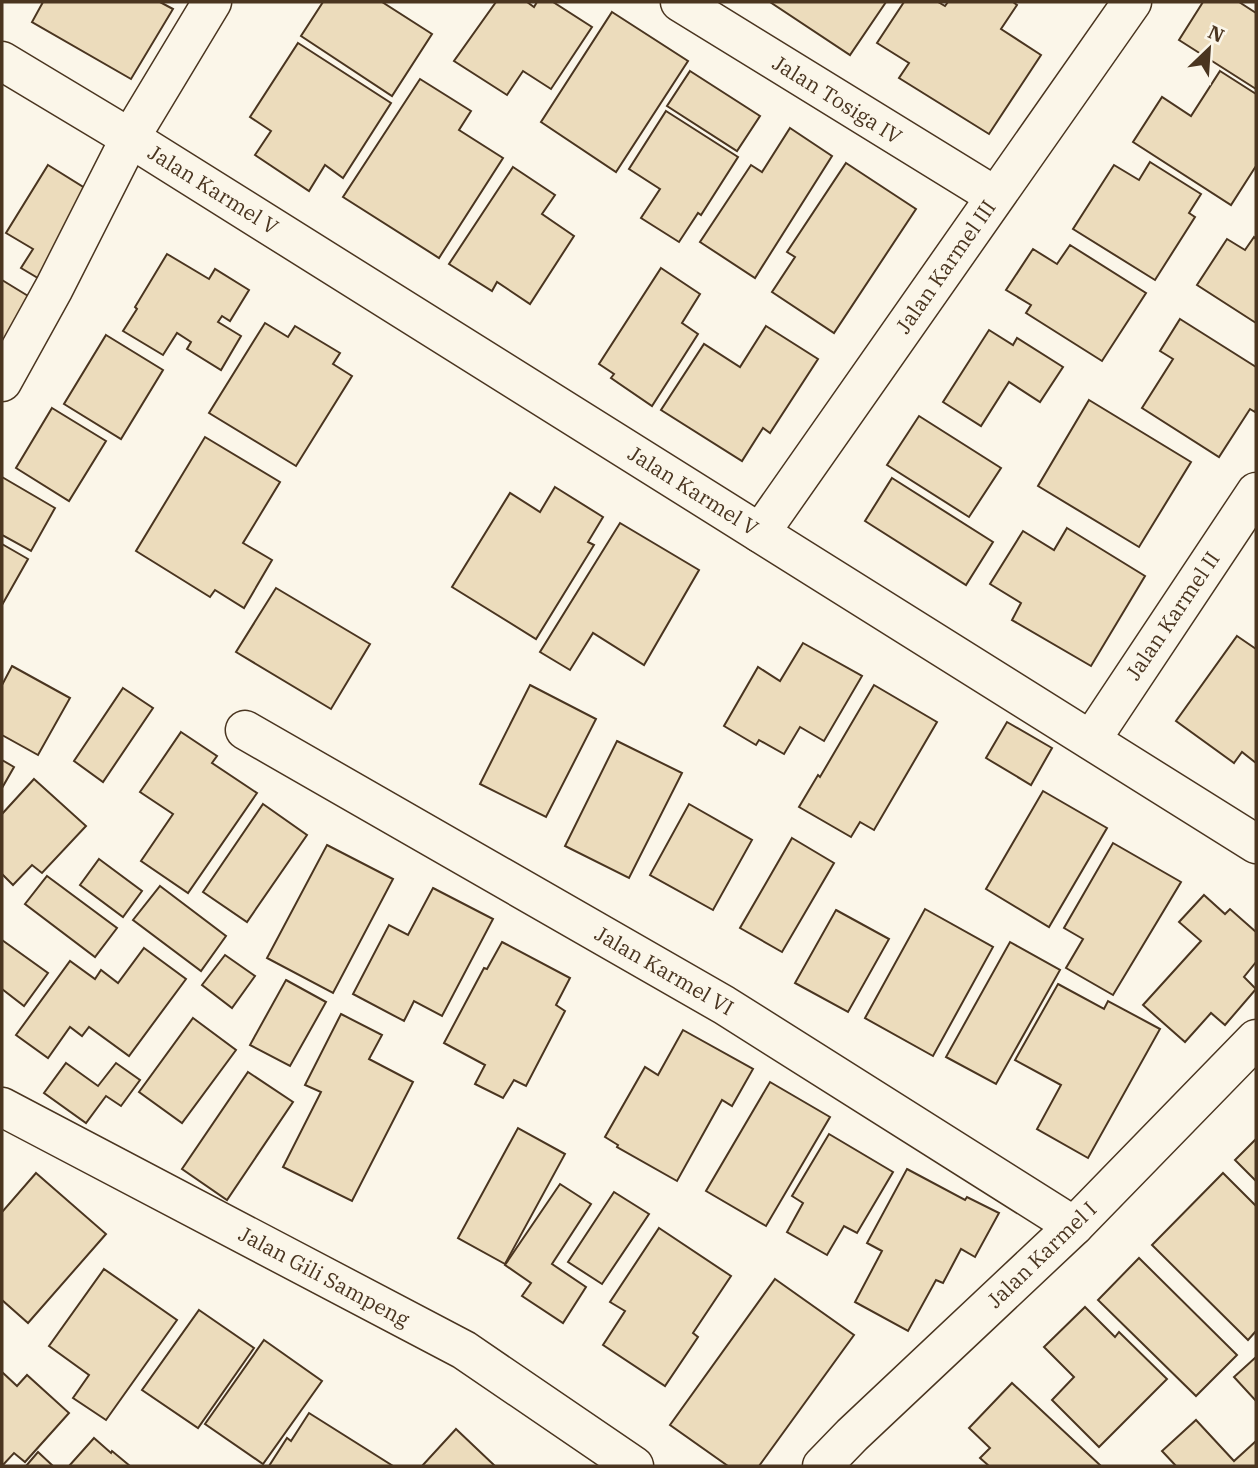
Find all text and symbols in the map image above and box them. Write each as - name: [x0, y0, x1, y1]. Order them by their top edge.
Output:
- north arrow: [1174, 14, 1244, 84]
- text: N: [1204, 20, 1228, 48]
- street label: Jalan Tosiga IV: [768, 48, 907, 150]
- street label: Jalan Karmel V: [143, 138, 284, 240]
- street label: Jalan Karmel III: [889, 194, 1002, 339]
- street label: Jalan Karmel V: [623, 439, 764, 541]
- street label: Jalan Karmel II: [1119, 546, 1226, 685]
- street label: Jalan Karmel VI: [590, 919, 739, 1021]
- street label: Jalan Karmel I: [980, 1195, 1102, 1314]
- street label: Jalan Gili Sampeng: [234, 1219, 415, 1333]

